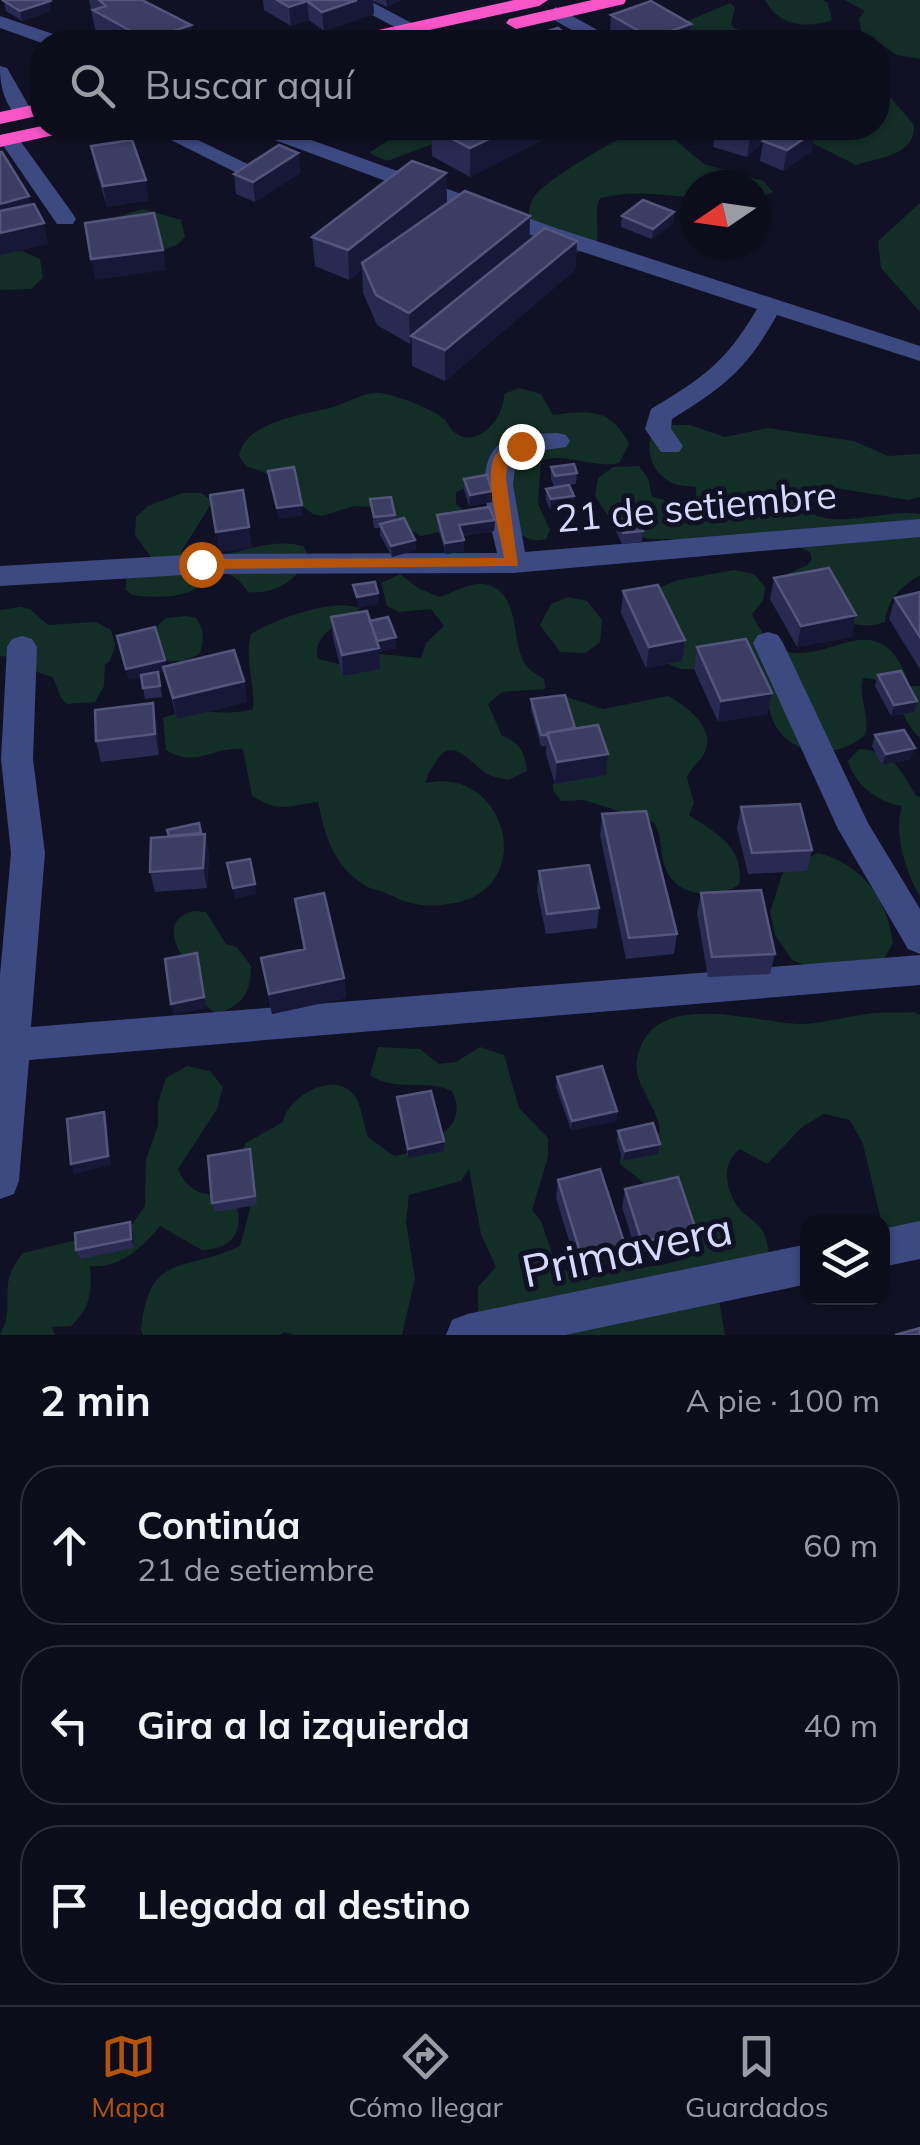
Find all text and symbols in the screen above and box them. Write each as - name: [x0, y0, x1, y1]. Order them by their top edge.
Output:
- search box: [30, 30, 890, 140]
- icon: search: [65, 58, 120, 113]
- text: Buscar aquí: [145, 61, 353, 109]
- north arrow: [680, 170, 770, 260]
- route end: [499, 424, 545, 470]
- street label: 21 de setiembre: [553, 470, 838, 542]
- route start: [179, 542, 225, 588]
- street label: Primavera: [517, 1199, 737, 1299]
- map controls: [800, 1215, 890, 1305]
- button: layers: [800, 1215, 890, 1305]
- text: 2 min: [40, 1374, 151, 1427]
- text: A pie · 100 m: [686, 1380, 880, 1420]
- text: Continúa: [137, 1501, 301, 1549]
- icon: ahead: [42, 1518, 97, 1573]
- text: 60 m: [803, 1525, 878, 1565]
- text: 21 de setiembre: [137, 1549, 374, 1589]
- icon: left: [42, 1698, 97, 1753]
- text: Gira a la izquierda: [137, 1701, 470, 1749]
- text: 40 m: [803, 1705, 878, 1745]
- icon: arrive: [42, 1878, 97, 1933]
- text: Llegada al destino: [137, 1881, 471, 1929]
- tab: Mapa: [91, 2029, 166, 2124]
- tab: Cómo llegar: [348, 2029, 503, 2124]
- tab: Guardados: [685, 2029, 829, 2124]

